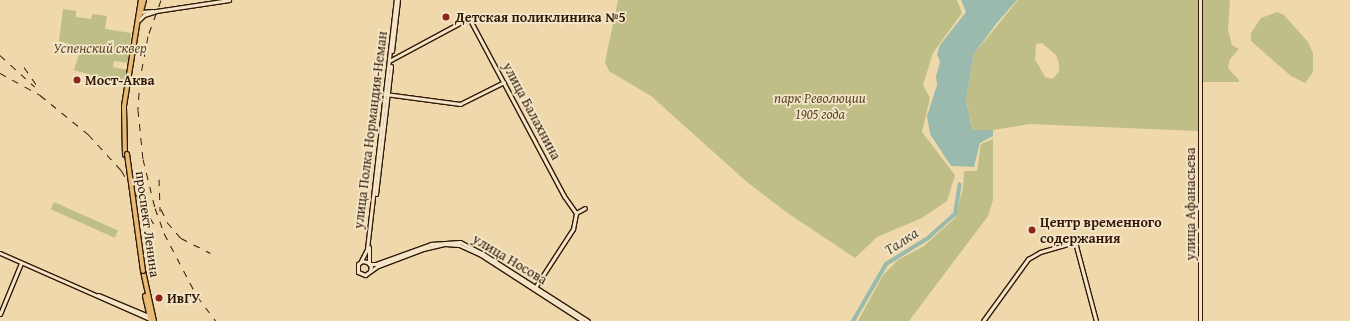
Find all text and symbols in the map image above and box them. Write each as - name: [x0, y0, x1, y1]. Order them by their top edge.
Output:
- place label: Детская поликлиника №5: [455, 9, 626, 25]
- marker: Детская поликлиника №5: [440, 11, 452, 23]
- street label: улица Полка Нормандия-Неман: [350, 30, 390, 230]
- park label: Успенский сквер: [53, 40, 147, 56]
- street label: улица Балахнина: [499, 59, 565, 163]
- place label: Мост-Аква: [85, 72, 155, 88]
- marker: Мост-Аква: [72, 75, 82, 85]
- park label: парк Революции 1905 года: [774, 90, 866, 122]
- street label: улица Афанасьева: [1182, 147, 1198, 261]
- street label: проспект Ленина: [132, 170, 164, 278]
- place label: Центр временного содержания: [1040, 214, 1162, 246]
- water label: Талка: [881, 223, 921, 259]
- marker: Центр временного содержания: [1027, 225, 1037, 235]
- street label: улица Носова: [470, 230, 550, 288]
- place label: ИвГУ: [167, 290, 200, 306]
- marker: ИвГУ: [154, 293, 164, 303]

